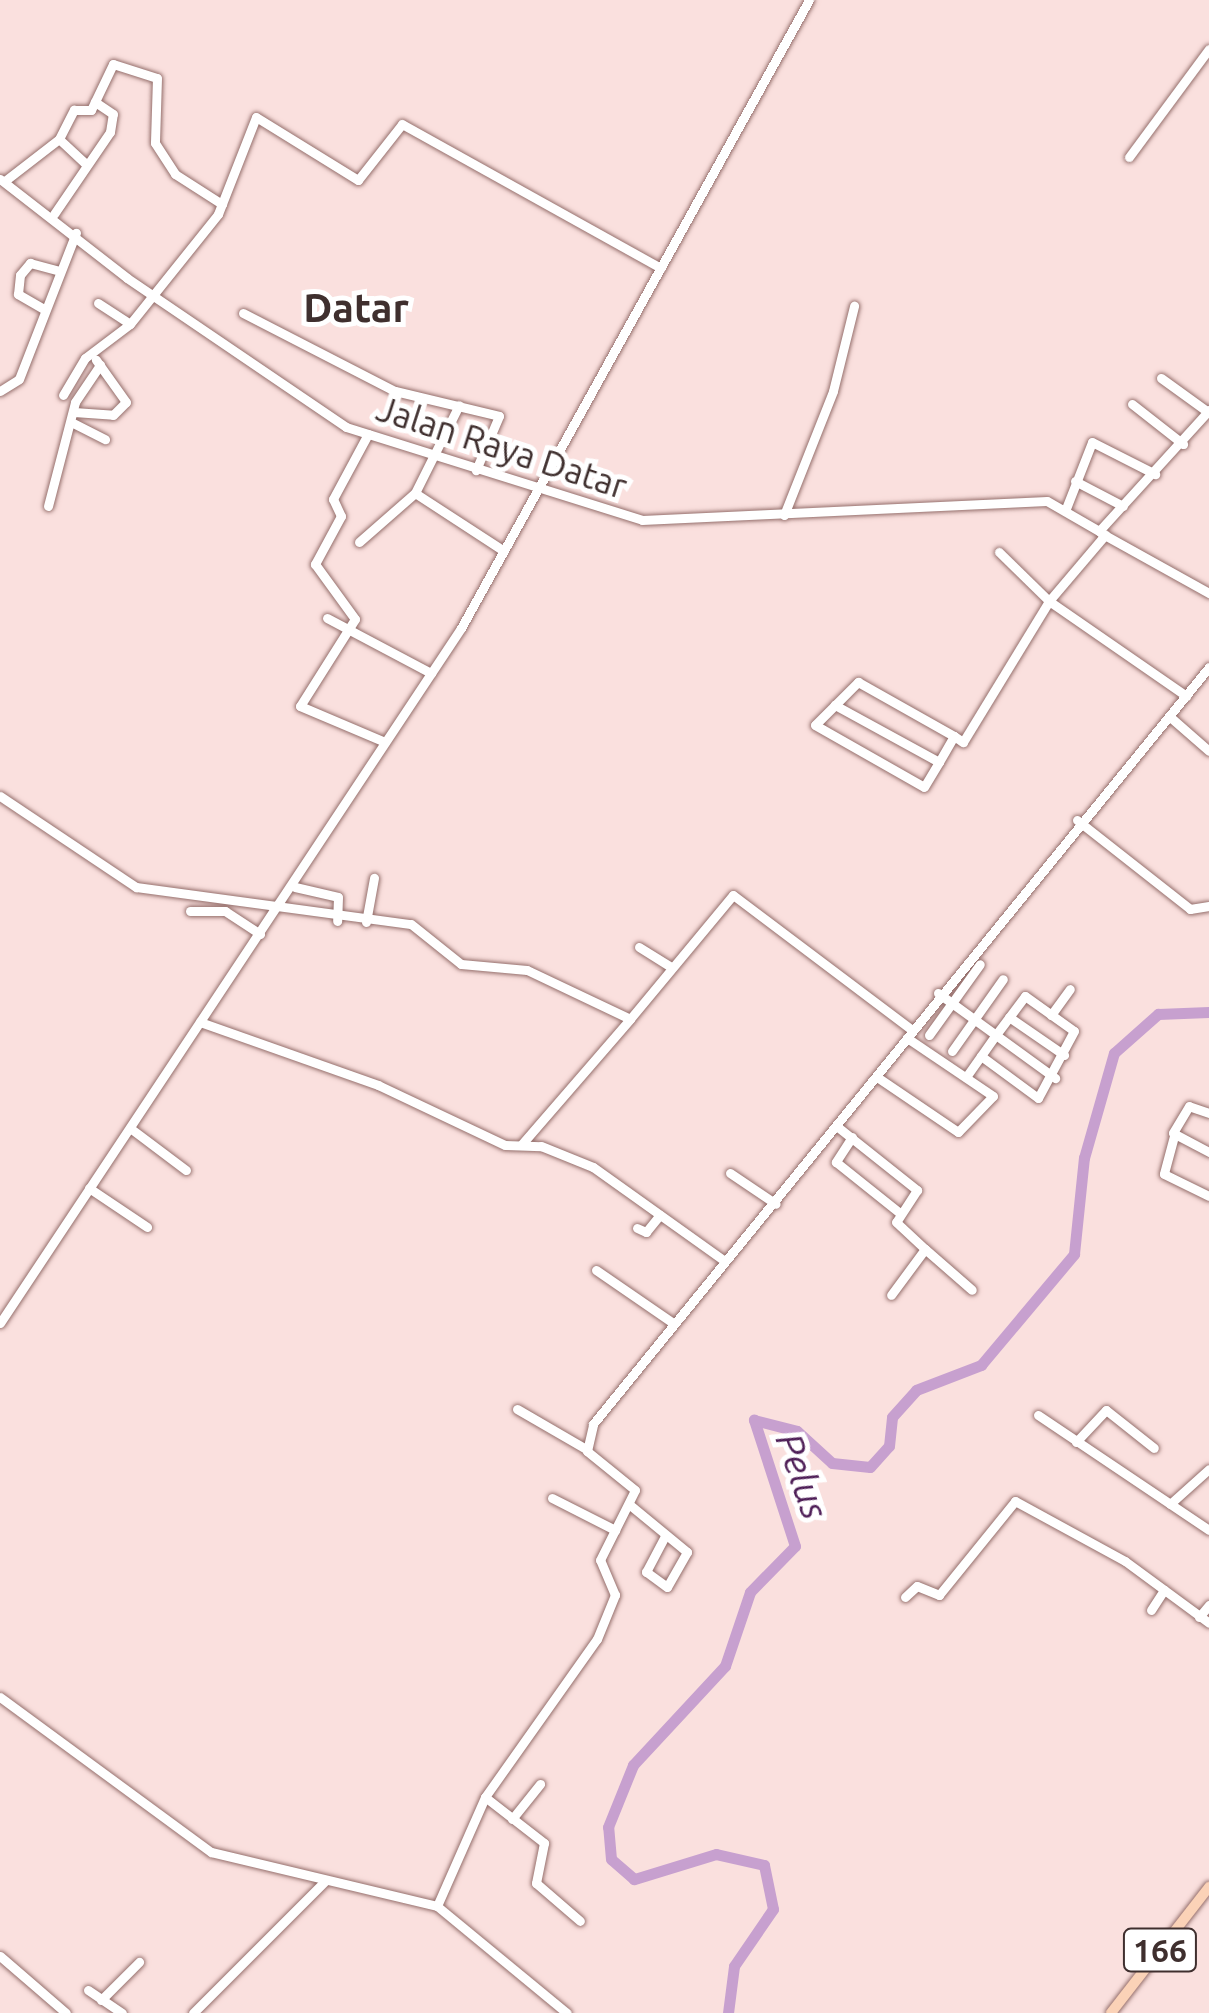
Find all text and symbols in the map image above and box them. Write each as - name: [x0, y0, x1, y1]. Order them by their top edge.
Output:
- district label: Datar: [303, 284, 409, 332]
- street label: Jalan Raya Datar: [372, 387, 632, 507]
- water label: Pelus: [766, 1427, 838, 1525]
- road number: 166: [1122, 1923, 1198, 1977]

